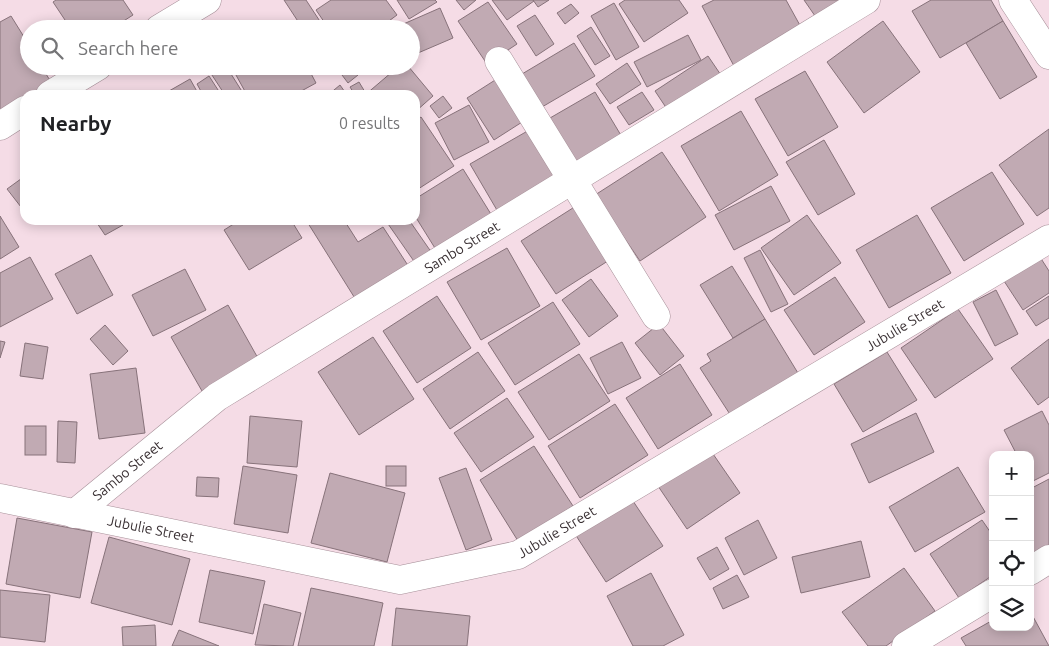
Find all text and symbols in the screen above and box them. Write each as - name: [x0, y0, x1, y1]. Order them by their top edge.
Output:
- search box: [20, 20, 420, 75]
- icon: search: [38, 34, 66, 62]
- text: Search here: [78, 37, 178, 59]
- text: Nearby: [40, 111, 111, 135]
- text: 0 results: [339, 114, 400, 132]
- street label: Sambo Street: [421, 218, 503, 276]
- street label: Jubulie Street: [863, 295, 947, 354]
- street label: Sambo Street: [89, 437, 166, 504]
- map controls: [989, 451, 1034, 631]
- button: +: [989, 451, 1034, 496]
- button: −: [989, 496, 1034, 541]
- street label: Jubulie Street: [515, 502, 599, 561]
- street label: Jubulie Street: [106, 512, 196, 546]
- button: locate: [989, 541, 1034, 586]
- button: layers: [989, 586, 1034, 631]

